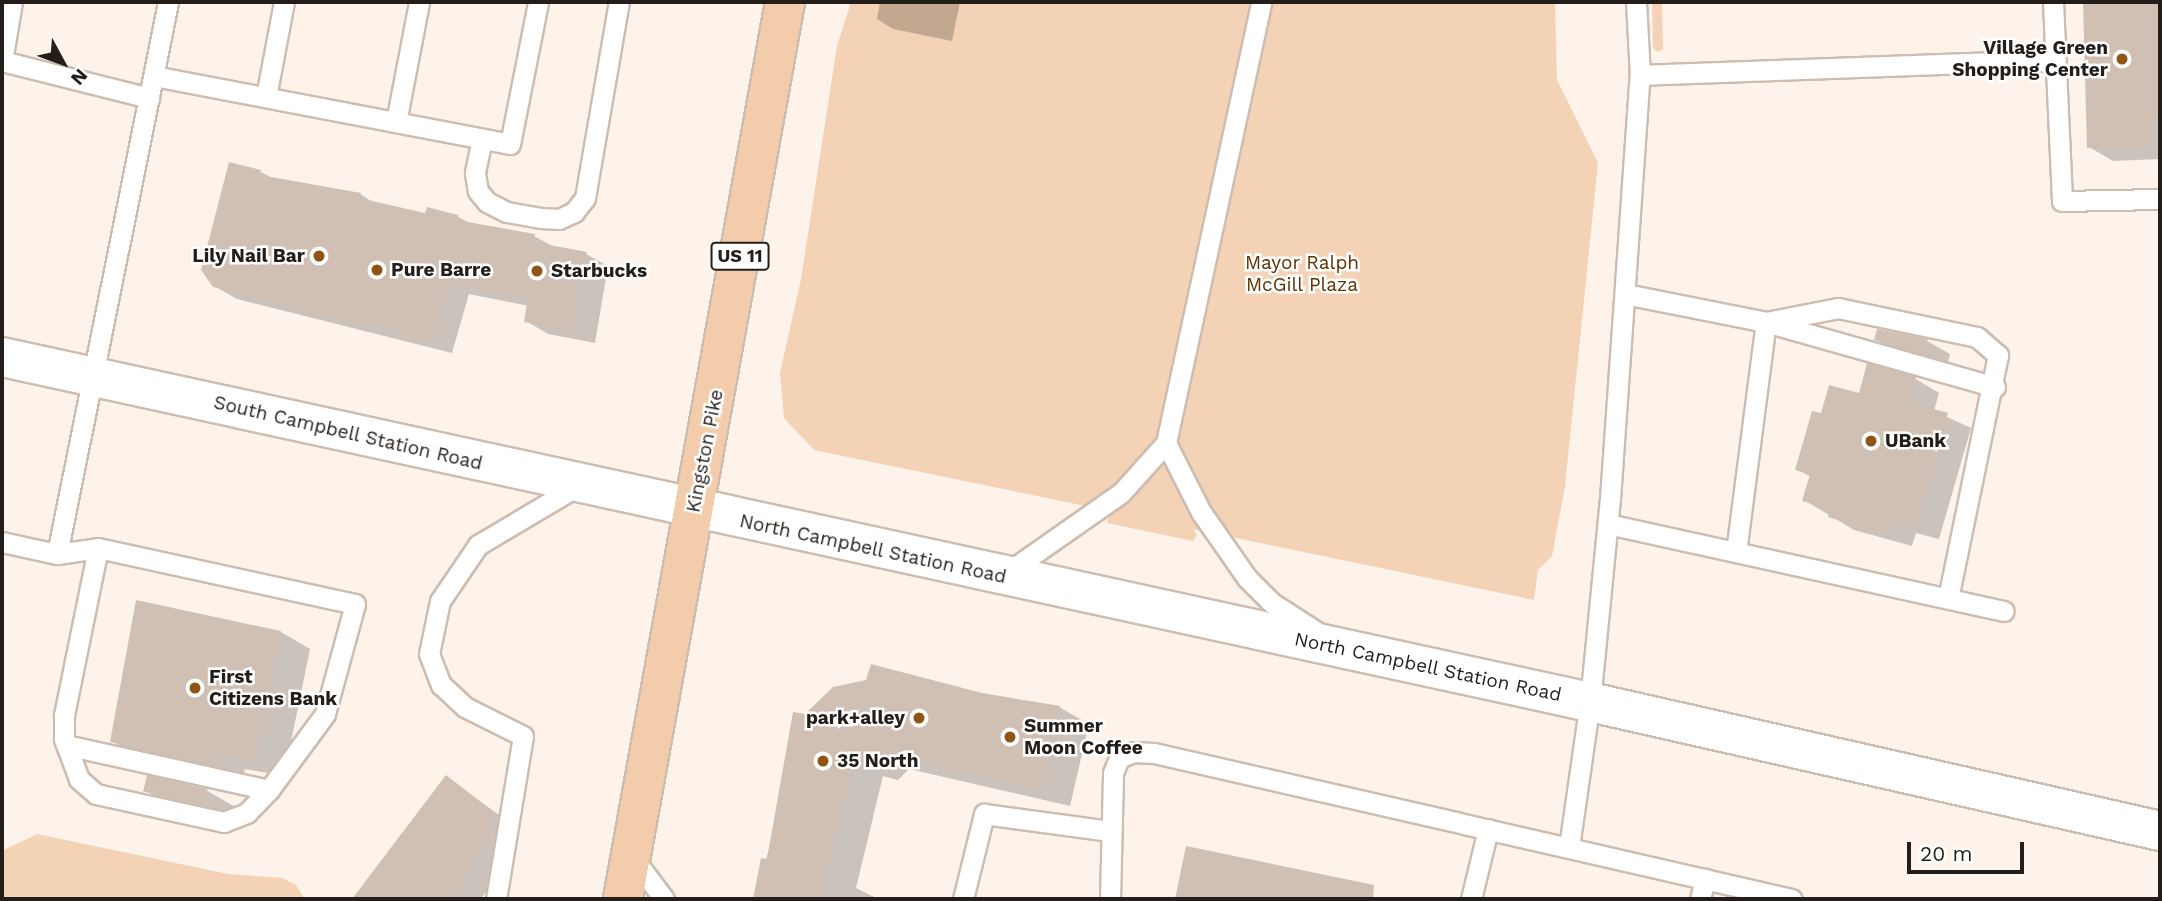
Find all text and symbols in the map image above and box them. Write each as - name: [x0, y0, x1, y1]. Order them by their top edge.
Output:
- north arrow: [28, 28, 98, 98]
- place label: Village Green Shopping Center: [1952, 37, 2108, 81]
- marker: Village Green Shopping Center: [2114, 51, 2130, 67]
- text: N: [66, 64, 93, 90]
- road number: US 11: [710, 242, 770, 270]
- place label: Lily Nail Bar: [192, 245, 305, 267]
- marker: Lily Nail Bar: [311, 248, 327, 264]
- park label: Mayor Ralph McGill Plaza: [1245, 252, 1359, 296]
- place label: Pure Barre: [391, 259, 491, 281]
- place label: Starbucks: [551, 260, 647, 282]
- marker: Pure Barre: [369, 262, 385, 278]
- marker: Starbucks: [529, 263, 545, 279]
- street label: Kingston Pike: [682, 387, 728, 515]
- street label: South Campbell Station Road: [211, 391, 485, 475]
- place label: UBank: [1885, 430, 1946, 452]
- marker: UBank: [1863, 433, 1879, 449]
- street label: North Campbell Station Road: [737, 509, 1009, 589]
- street label: North Campbell Station Road: [1292, 627, 1564, 707]
- place label: First Citizens Bank: [209, 666, 337, 710]
- marker: First Citizens Bank: [187, 680, 203, 696]
- place label: park+alley: [806, 707, 905, 729]
- marker: park+alley: [911, 710, 927, 726]
- place label: Summer Moon Coffee: [1024, 715, 1143, 759]
- marker: Summer Moon Coffee: [1002, 729, 1018, 745]
- place label: 35 North: [837, 750, 918, 772]
- marker: 35 North: [815, 753, 831, 769]
- scale bar: [1910, 828, 2027, 872]
- text: 20 m: [1920, 841, 1972, 866]

